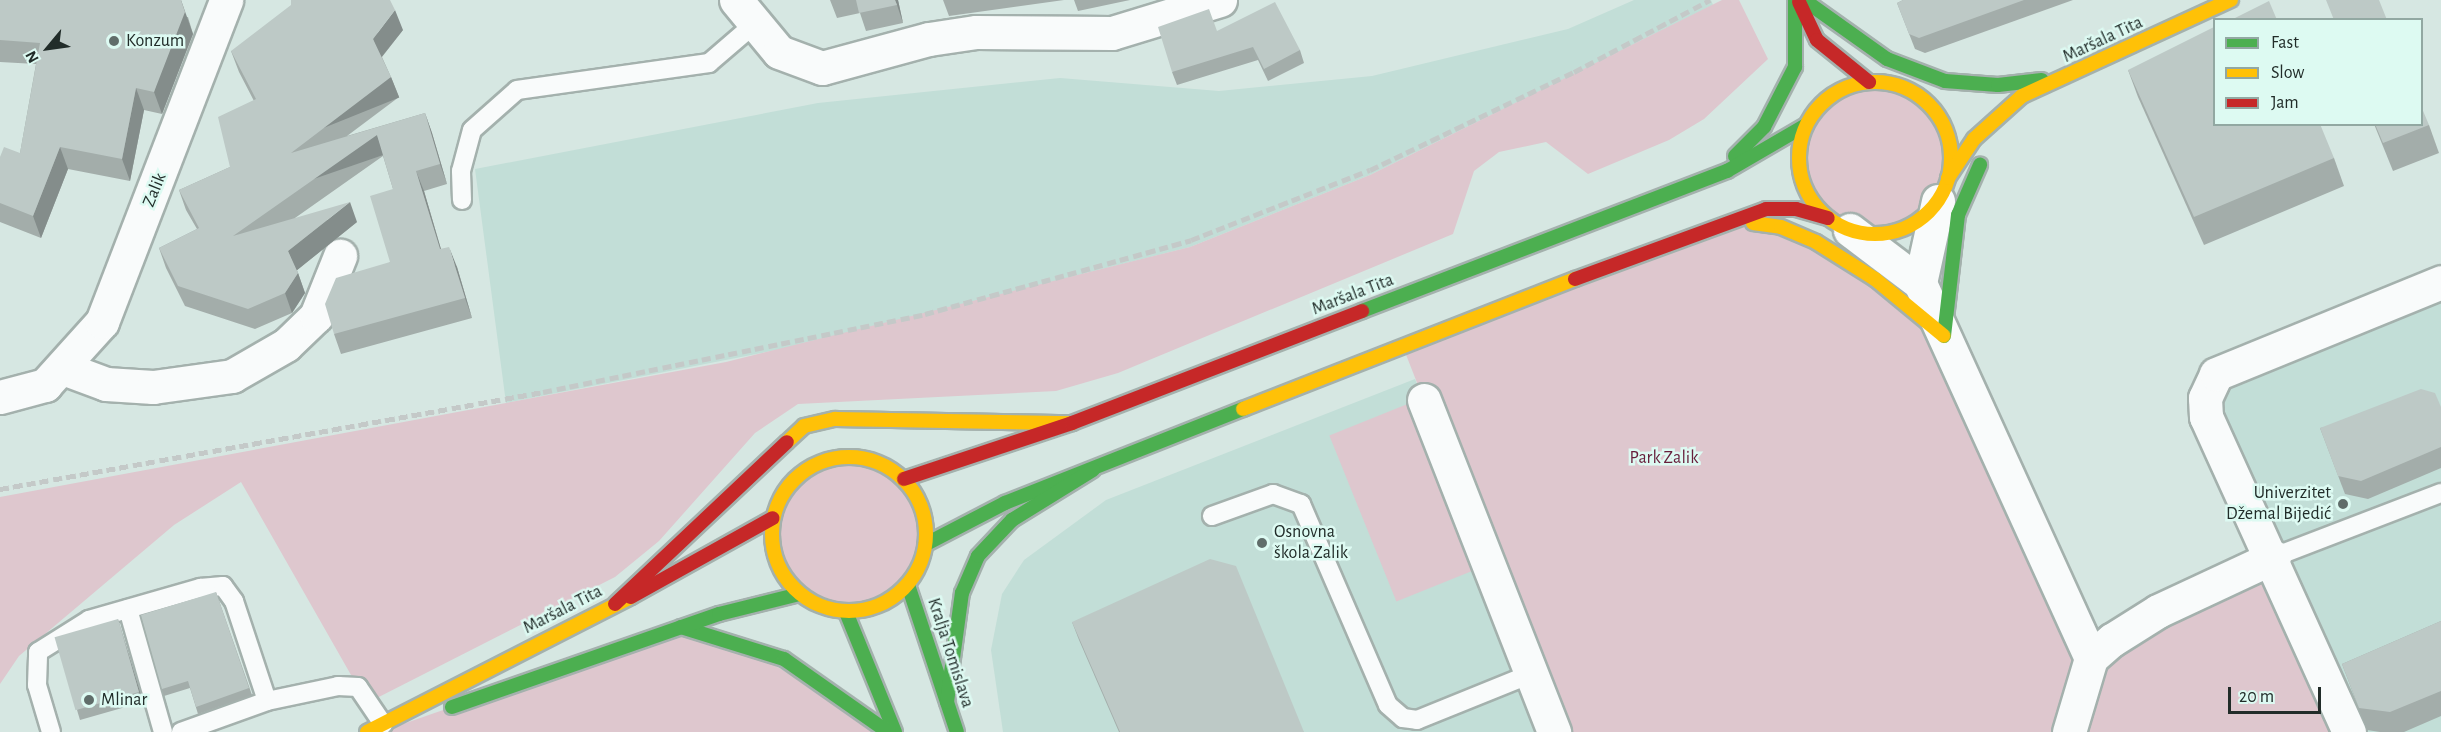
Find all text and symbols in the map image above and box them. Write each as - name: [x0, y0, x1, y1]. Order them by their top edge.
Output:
- street label: Maršala Tita: [2060, 12, 2146, 68]
- north arrow: [18, 18, 78, 78]
- legend: [2213, 18, 2423, 126]
- place label: Konzum: [126, 30, 184, 52]
- marker: Konzum: [107, 34, 121, 48]
- text: Fast: [2271, 34, 2299, 52]
- text: N: [23, 48, 42, 65]
- text: Slow: [2271, 64, 2304, 82]
- text: Jam: [2271, 94, 2299, 112]
- street label: Zalik: [138, 170, 172, 210]
- street label: Maršala Tita: [1309, 270, 1397, 320]
- park label: Park Zalik: [1630, 447, 1698, 469]
- place label: Univerzitet Džemal Bijedić: [2226, 483, 2331, 526]
- marker: Univerzitet Džemal Bijedić: [2336, 497, 2350, 511]
- place label: Osnovna škola Zalik: [1274, 522, 1348, 564]
- marker: Osnovna škola Zalik: [1255, 536, 1269, 550]
- street label: Maršala Tita: [520, 581, 606, 639]
- street label: Kralja Tomislava: [922, 595, 978, 711]
- scale bar: [2231, 675, 2324, 713]
- text: 20 m: [2239, 688, 2274, 706]
- place label: Mlinar: [101, 689, 147, 711]
- marker: Mlinar: [82, 693, 96, 707]

